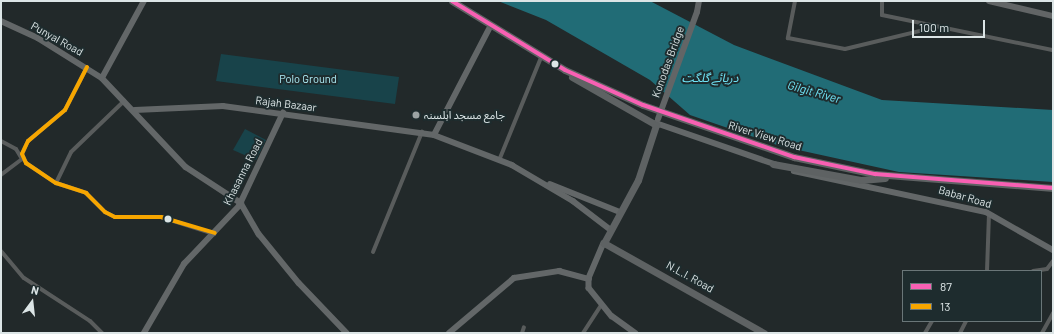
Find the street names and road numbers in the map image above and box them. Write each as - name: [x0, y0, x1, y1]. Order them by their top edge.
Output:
- street label: Punyal Road: [28, 19, 86, 59]
- street label: Konodas Bridge: [649, 25, 687, 99]
- street label: Rajah Bazaar: [255, 94, 317, 114]
- street label: River View Road: [727, 119, 803, 153]
- street label: Khasanna Road: [221, 136, 265, 208]
- street label: Babar Road: [937, 183, 993, 211]
- street label: N.L.I. Road: [664, 259, 716, 295]

